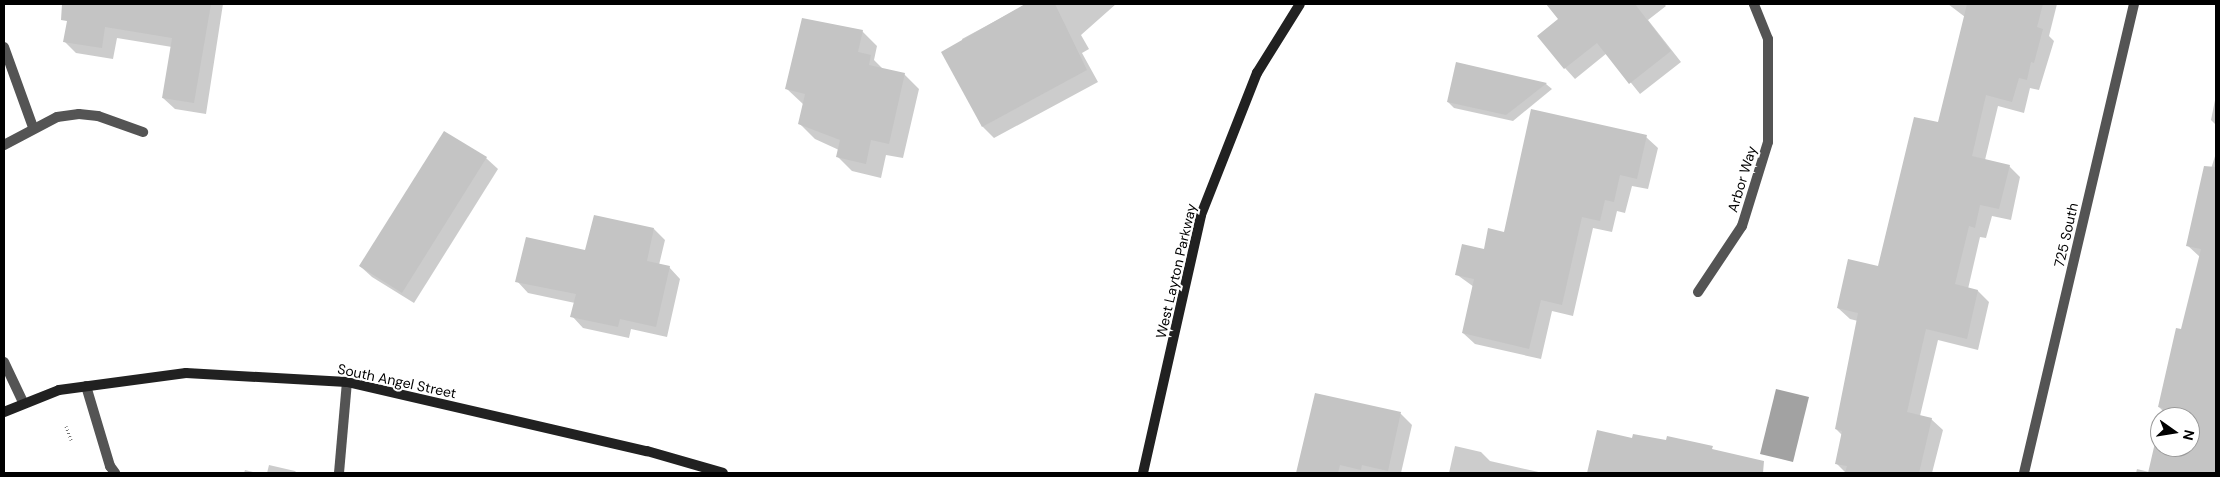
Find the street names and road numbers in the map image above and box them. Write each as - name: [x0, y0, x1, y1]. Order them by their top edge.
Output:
- street label: Arbor Way: [1724, 144, 1760, 214]
- street label: 725 South: [2050, 201, 2082, 269]
- street label: West Layton Parkway: [1152, 202, 1200, 340]
- street label: South Angel Street: [336, 360, 458, 402]

